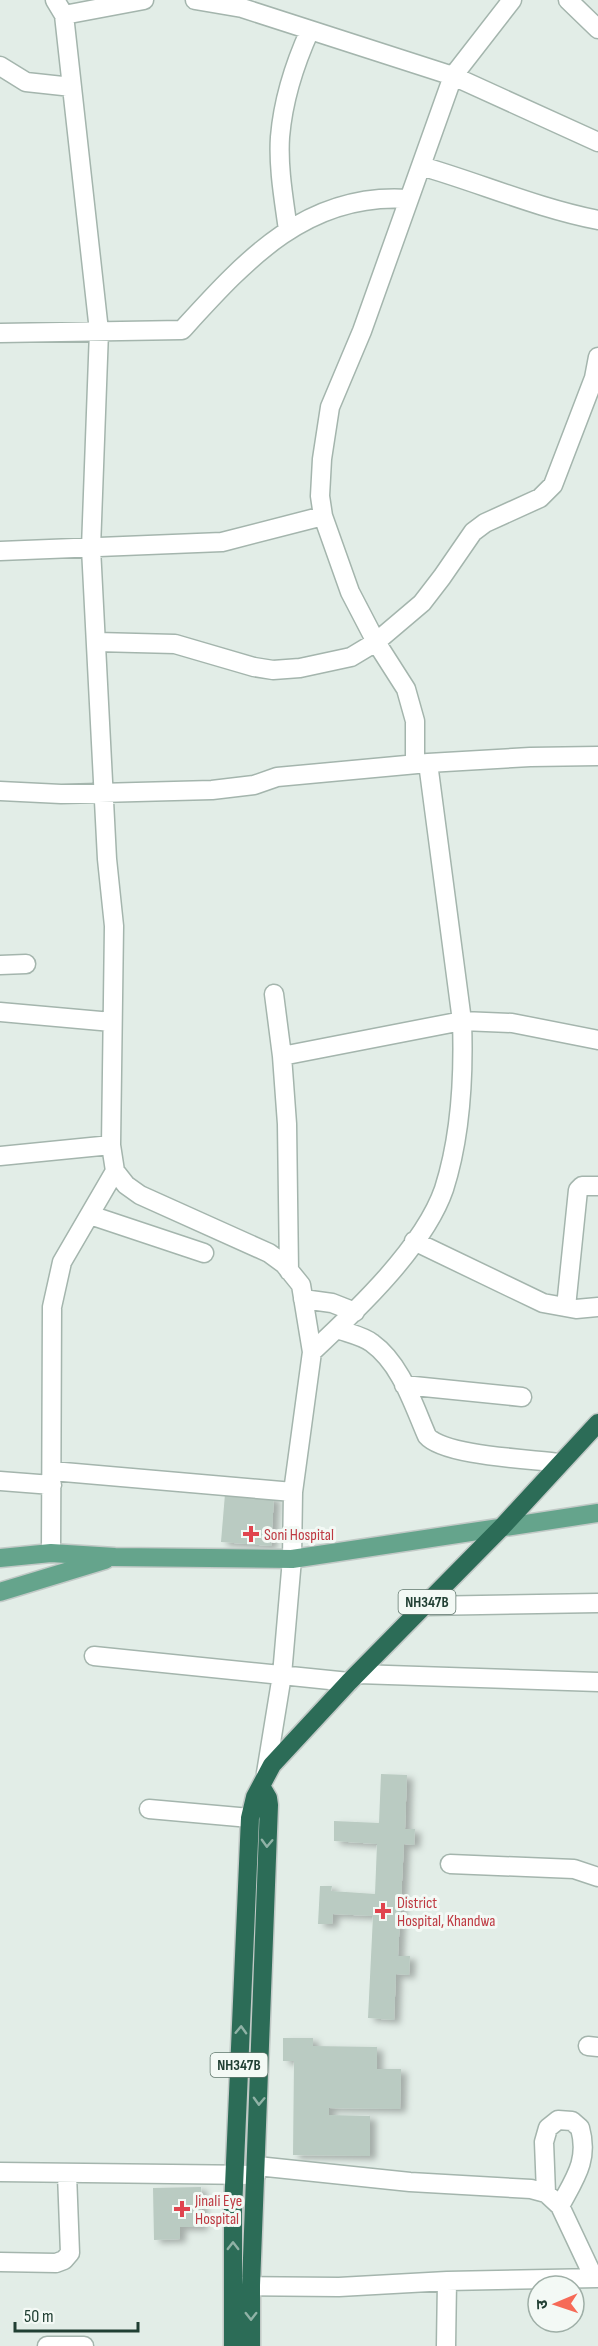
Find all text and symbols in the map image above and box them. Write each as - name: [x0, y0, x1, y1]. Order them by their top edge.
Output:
- marker: Soni Hospital: [242, 1525, 260, 1543]
- place label: Soni Hospital: [264, 1526, 334, 1545]
- road number: NH347B: [398, 1590, 456, 1614]
- one-way arrow: [261, 1838, 274, 1847]
- place label: District Hospital, Khandwa: [397, 1894, 495, 1931]
- marker: District Hospital, Khandwa: [374, 1902, 392, 1920]
- one-way arrow: [234, 2025, 247, 2034]
- road number: NH347B: [210, 2053, 268, 2077]
- one-way arrow: [253, 2096, 265, 2105]
- place label: Jinali Eye Hospital: [194, 2192, 242, 2229]
- marker: Jinali Eye Hospital: [173, 2200, 191, 2218]
- one-way arrow: [227, 2241, 239, 2250]
- north arrow: [526, 2274, 586, 2334]
- scale bar: [15, 2295, 138, 2333]
- text: उ: [533, 2299, 552, 2309]
- text: 50 m: [24, 2306, 54, 2327]
- one-way arrow: [245, 2312, 257, 2321]

